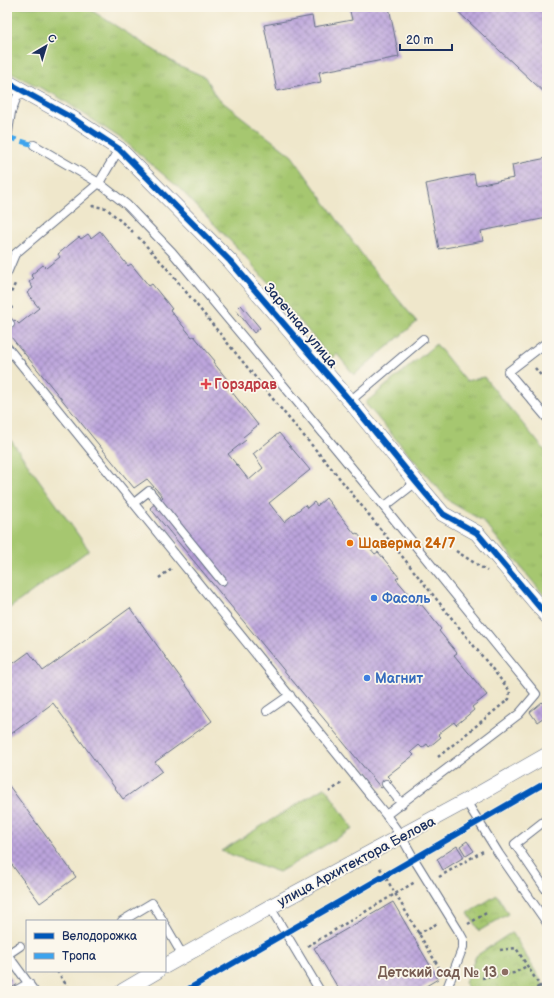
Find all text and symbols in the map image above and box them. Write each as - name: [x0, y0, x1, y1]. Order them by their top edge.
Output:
- north arrow: [26, 26, 66, 66]
- scale bar: [400, 26, 452, 52]
- text: С: [45, 31, 59, 46]
- text: 20 m: [406, 33, 433, 48]
- street label: Заречная улица: [260, 279, 342, 372]
- place label: Горздрав: [214, 376, 277, 393]
- marker: Горздрав: [201, 379, 211, 389]
- place label: Шаверма 24/7: [358, 535, 456, 552]
- marker: Шаверма 24/7: [345, 538, 355, 548]
- place label: Фасоль: [382, 590, 431, 607]
- marker: Фасоль: [369, 593, 379, 603]
- place label: Магнит: [375, 670, 423, 687]
- marker: Магнит: [362, 673, 372, 683]
- street label: улица Архитектора Белова: [274, 812, 439, 910]
- legend: [26, 920, 166, 972]
- text: Велодорожка: [62, 929, 137, 944]
- text: Тропа: [62, 949, 96, 964]
- place label: Детский сад № 13: [378, 964, 497, 981]
- marker: Детский сад № 13: [500, 967, 510, 977]

